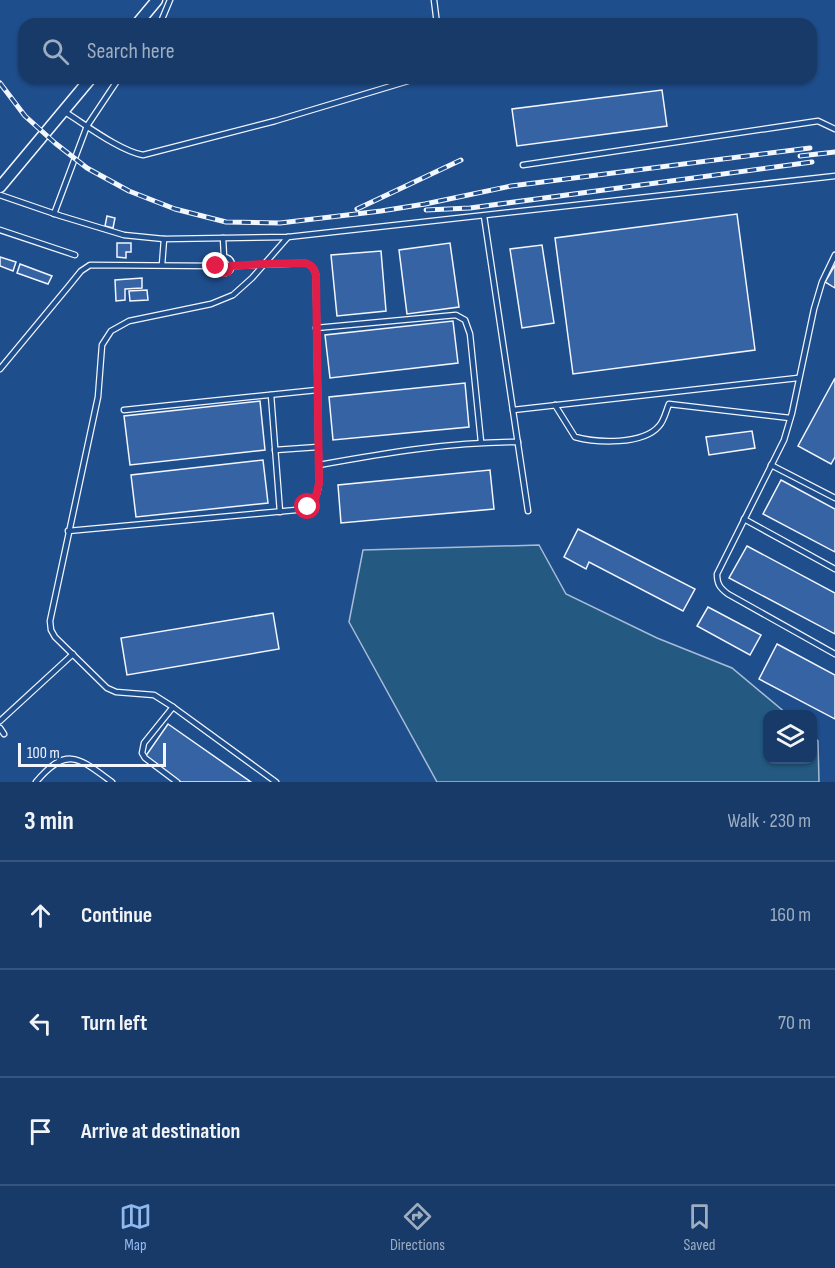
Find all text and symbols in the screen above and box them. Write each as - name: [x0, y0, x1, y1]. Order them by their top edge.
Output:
- search box: [18, 18, 817, 84]
- icon: search: [39, 35, 72, 68]
- text: Search here: [87, 38, 174, 65]
- route end: [202, 252, 228, 278]
- route start: [294, 493, 320, 519]
- map controls: [763, 710, 817, 764]
- button: layers: [763, 710, 817, 764]
- scale bar: [18, 740, 166, 768]
- text: 100 m: [27, 744, 60, 763]
- text: 3 min: [24, 806, 74, 837]
- text: Walk · 230 m: [728, 809, 811, 833]
- icon: ahead: [24, 899, 57, 932]
- text: Continue: [81, 902, 152, 929]
- text: 160 m: [770, 903, 811, 927]
- icon: left: [24, 1007, 57, 1040]
- text: Turn left: [81, 1010, 147, 1037]
- text: 70 m: [778, 1011, 811, 1035]
- icon: arrive: [24, 1115, 57, 1148]
- text: Arrive at destination: [81, 1118, 240, 1145]
- tab: Map: [119, 1200, 152, 1255]
- tab: Directions: [390, 1200, 445, 1255]
- tab: Saved: [683, 1200, 716, 1255]

